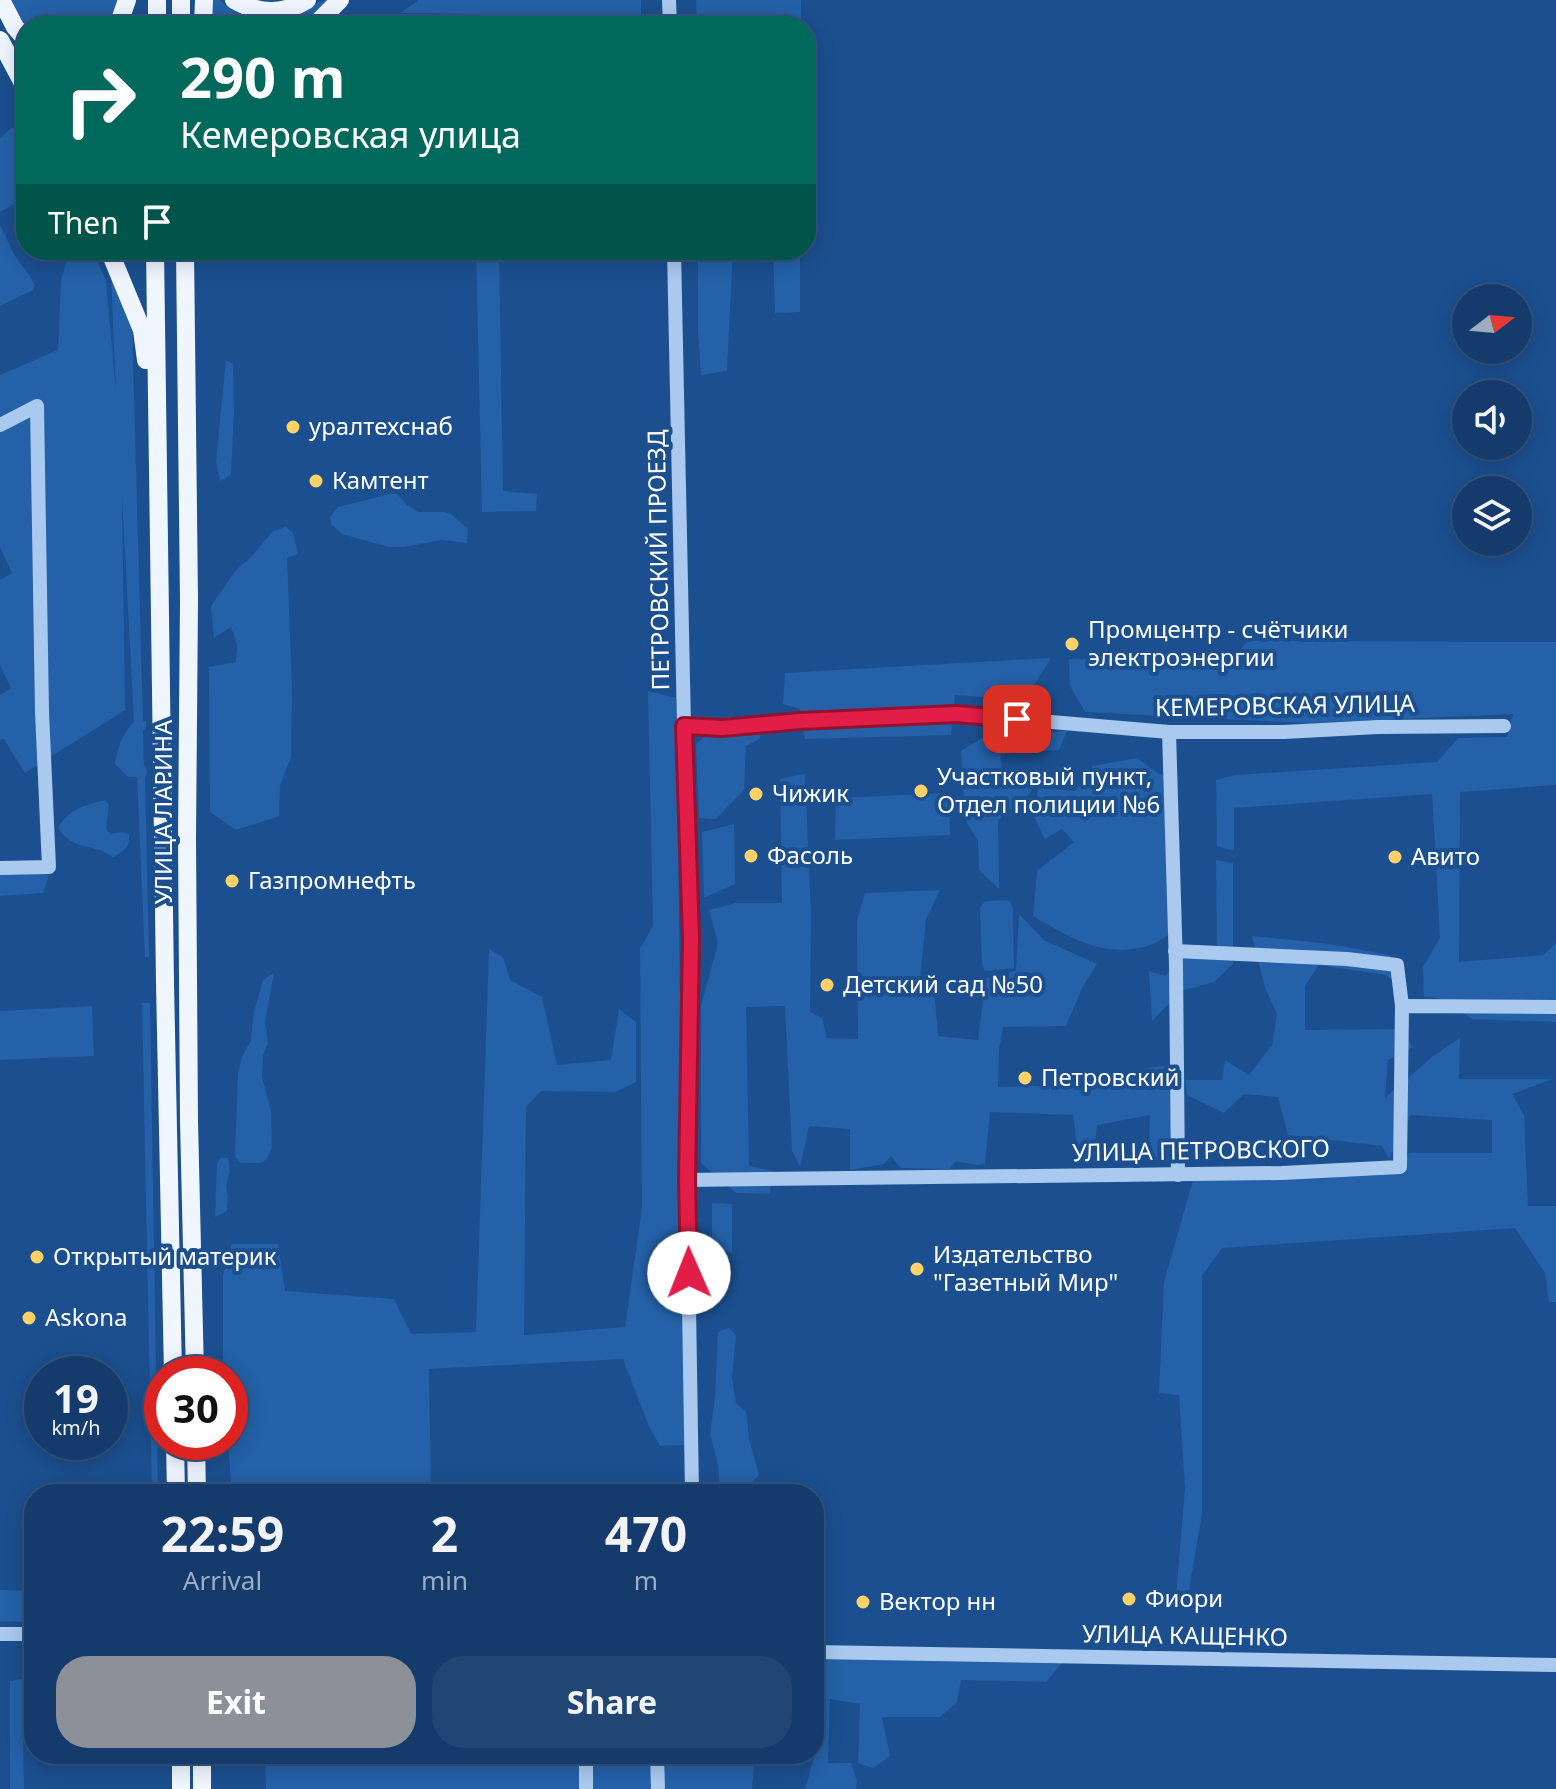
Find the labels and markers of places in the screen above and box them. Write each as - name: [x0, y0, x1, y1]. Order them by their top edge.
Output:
- place label: уралтехснаб: [309, 409, 453, 442]
- marker: уралтехснаб: [284, 418, 302, 436]
- place label: Камтент: [332, 463, 429, 496]
- marker: Камтент: [307, 472, 325, 490]
- place label: Промцентр - счётчики электроэнергии: [1088, 612, 1348, 673]
- marker: Промцентр - счётчики электроэнергии: [1063, 635, 1081, 653]
- pin: [983, 685, 1051, 753]
- place label: Участковый пункт, Отдел полиции №6: [937, 759, 1160, 820]
- place label: Чижик: [772, 776, 849, 809]
- marker: Участковый пункт, Отдел полиции №6: [912, 782, 930, 800]
- marker: Чижик: [747, 785, 765, 803]
- place label: Фасоль: [767, 838, 853, 871]
- place label: Авито: [1411, 839, 1480, 872]
- marker: Фасоль: [742, 847, 760, 865]
- marker: Авито: [1386, 848, 1404, 866]
- place label: Газпромнефть: [248, 863, 416, 896]
- marker: Газпромнефть: [223, 872, 241, 890]
- place label: Детский сад №50: [843, 967, 1043, 1000]
- marker: Детский сад №50: [818, 976, 836, 994]
- place label: Петровский: [1041, 1060, 1180, 1093]
- marker: Петровский: [1016, 1069, 1034, 1087]
- place label: Издательство "Газетный Мир": [933, 1237, 1118, 1298]
- place label: Открытый материк: [53, 1239, 277, 1272]
- marker: Открытый материк: [28, 1248, 46, 1266]
- marker: Издательство "Газетный Мир": [908, 1260, 926, 1278]
- place label: Askona: [45, 1300, 127, 1333]
- marker: Askona: [20, 1309, 38, 1327]
- place label: Фиори: [1145, 1581, 1223, 1614]
- place label: Вектор нн: [879, 1584, 996, 1617]
- marker: Фиори: [1120, 1590, 1138, 1608]
- marker: Вектор нн: [854, 1593, 872, 1611]

